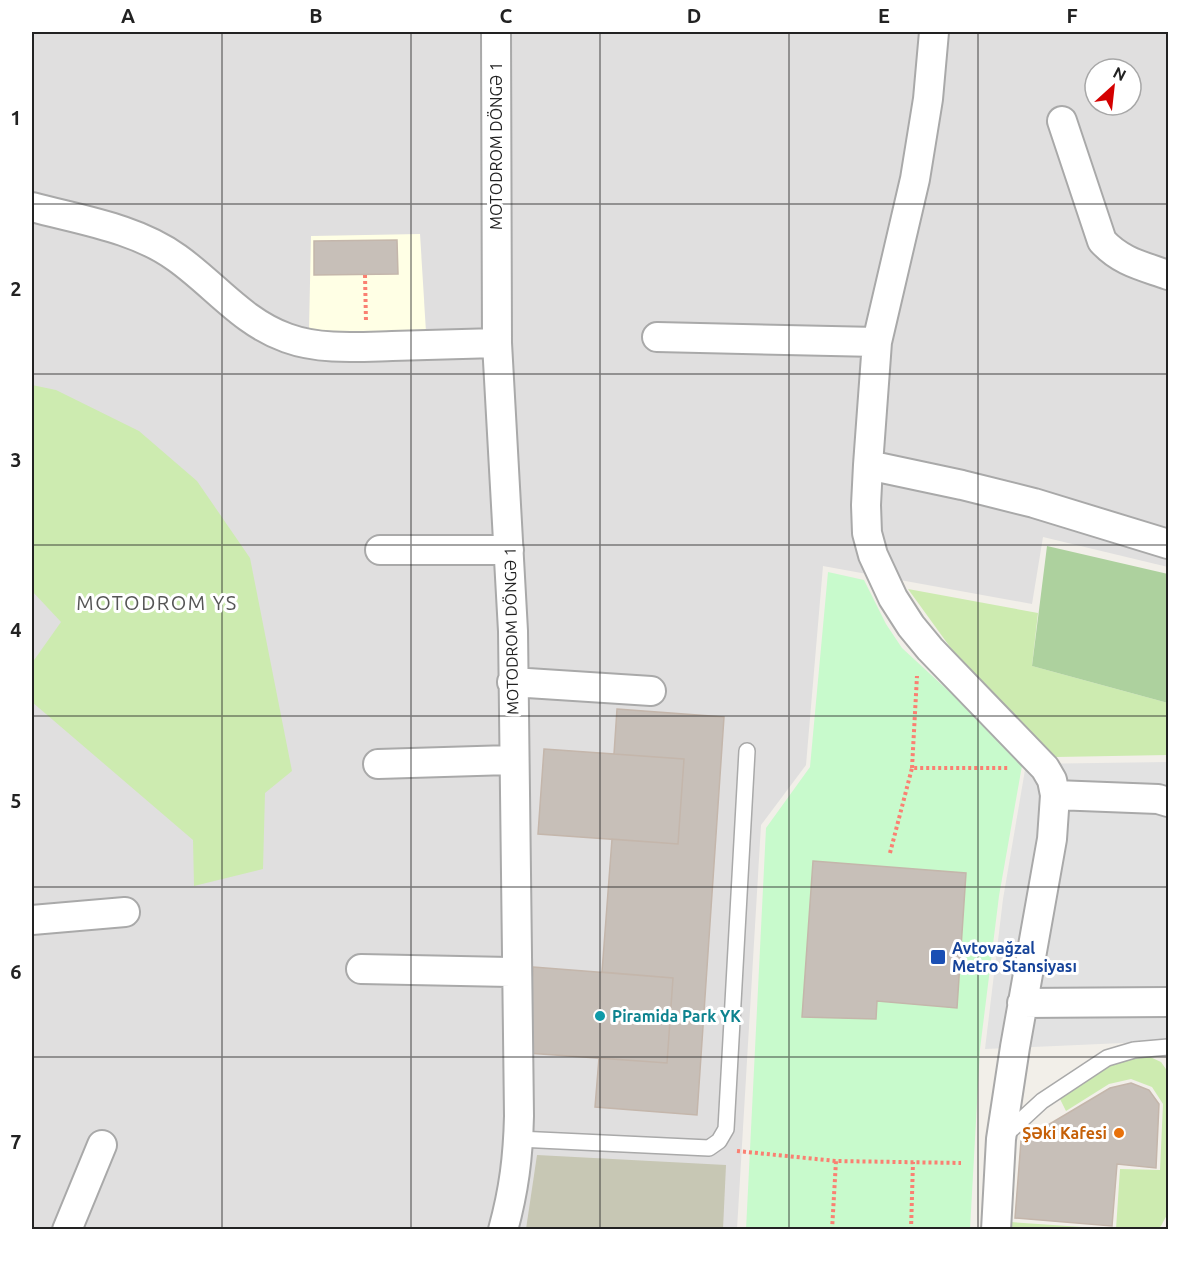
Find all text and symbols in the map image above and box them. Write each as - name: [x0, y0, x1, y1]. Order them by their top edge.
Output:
- text: A: [121, 4, 135, 27]
- text: B: [309, 4, 323, 27]
- text: C: [500, 4, 513, 27]
- text: D: [687, 4, 701, 27]
- text: E: [878, 4, 890, 27]
- text: F: [1066, 4, 1078, 27]
- north arrow: [1083, 57, 1143, 117]
- street label: MOTODROM DÖNGƏ 1: [487, 62, 505, 230]
- text: N: [1110, 63, 1129, 84]
- text: 1: [10, 106, 22, 129]
- text: 2: [10, 277, 22, 300]
- text: 3: [10, 448, 22, 471]
- street label: MOTODROM DÖNGƏ 1: [501, 547, 521, 715]
- district label: MOTODROM YS: [76, 591, 238, 614]
- text: 4: [10, 618, 22, 641]
- text: 5: [10, 789, 22, 812]
- place label: Avtovağzal Metro Stansiyası: [952, 939, 1077, 975]
- marker: Avtovağzal Metro Stansiyası: [929, 948, 947, 966]
- text: 6: [10, 960, 22, 983]
- place label: Piramida Park YK: [612, 1007, 741, 1025]
- marker: Piramida Park YK: [593, 1009, 607, 1023]
- place label: Şəki Kafesi: [1022, 1124, 1107, 1143]
- marker: Şəki Kafesi: [1112, 1126, 1126, 1140]
- text: 7: [10, 1130, 22, 1153]

